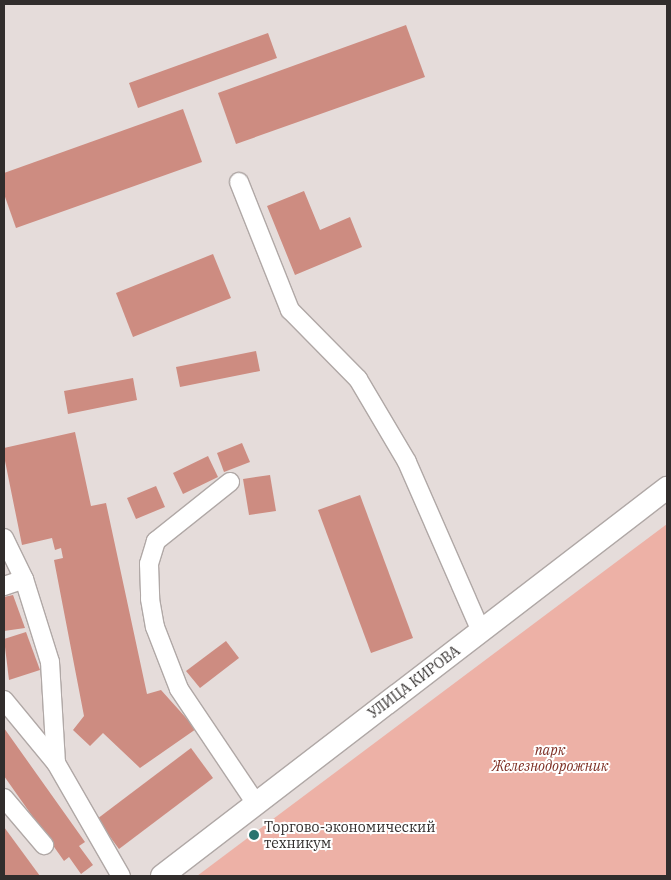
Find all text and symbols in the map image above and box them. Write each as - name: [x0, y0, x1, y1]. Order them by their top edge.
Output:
- street label: УЛИЦА КИРОВА: [365, 642, 463, 722]
- park label: парк Железнодорожник: [492, 742, 608, 774]
- place label: Торгово-экономический техникум: [264, 819, 436, 852]
- marker: Торгово-экономический техникум: [248, 829, 260, 841]

